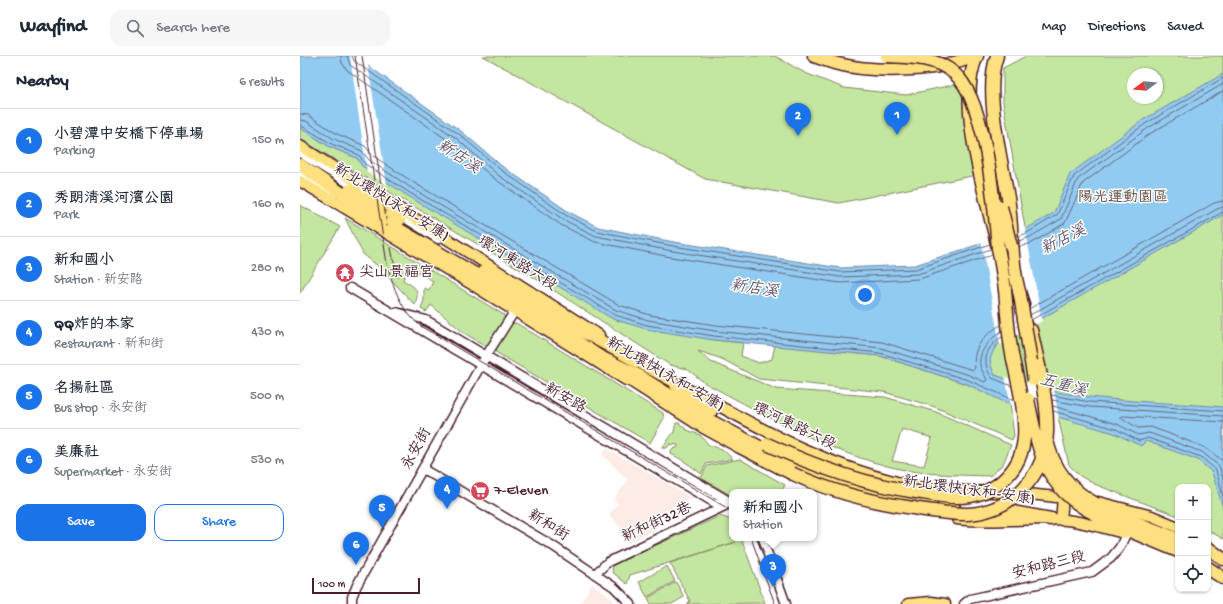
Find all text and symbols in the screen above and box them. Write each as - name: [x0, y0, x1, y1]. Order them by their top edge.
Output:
- search box: [110, 10, 390, 46]
- text: Wayfind: [20, 16, 86, 39]
- icon: search: [124, 17, 146, 39]
- text: Search here: [156, 19, 230, 37]
- text: Map: [1042, 19, 1066, 36]
- text: Directions: [1088, 19, 1145, 36]
- text: Saved: [1167, 19, 1203, 36]
- north arrow: [1127, 68, 1163, 104]
- text: Nearby: [16, 72, 69, 92]
- text: 6 results: [239, 75, 284, 90]
- pin: 1: [884, 102, 910, 135]
- pin: 2: [785, 103, 811, 136]
- text: 小碧潭中安橋下停車場: [54, 126, 204, 144]
- text: 1: [26, 133, 32, 148]
- text: 150 m: [252, 133, 284, 148]
- water label: 新店溪: [433, 136, 485, 180]
- text: Parking: [54, 144, 95, 159]
- street label: 新北環快(永和-安康): [330, 159, 453, 246]
- park label: 陽光運動園區: [1078, 189, 1168, 207]
- text: 秀朗清溪河濱公園: [54, 190, 174, 208]
- text: 2: [26, 197, 32, 212]
- text: 160 m: [252, 197, 284, 212]
- text: Park: [54, 208, 79, 223]
- water label: 新店溪: [1038, 220, 1091, 260]
- street label: 環河東路六段: [474, 233, 560, 295]
- text: 新和國小: [54, 252, 114, 270]
- text: 3: [26, 261, 32, 276]
- text: 280 m: [251, 261, 284, 276]
- temple icon: 尖山景福宮: [334, 262, 356, 284]
- place label: 尖山景福宮: [359, 264, 434, 282]
- text: Station · 新安路: [54, 273, 143, 288]
- water label: 新店溪: [729, 276, 780, 303]
- your location: [855, 285, 875, 305]
- text: QQ炸的本家: [54, 316, 134, 334]
- text: 4: [26, 325, 32, 340]
- text: 430 m: [251, 325, 284, 340]
- street label: 新北環快(永和-安康): [603, 333, 728, 416]
- text: Restaurant · 新和街: [54, 337, 163, 352]
- water label: 五重溪: [1037, 371, 1090, 403]
- text: 名揚社區: [54, 380, 114, 398]
- street label: 新安路: [541, 380, 589, 418]
- text: 5: [26, 389, 32, 404]
- text: 500 m: [250, 389, 284, 404]
- street label: 環河東路六段: [750, 399, 838, 455]
- text: Bus stop · 永安街: [54, 401, 147, 416]
- street label: 永安街: [398, 425, 436, 473]
- text: 美廉社: [54, 444, 99, 462]
- text: 6: [26, 453, 32, 468]
- text: 530 m: [251, 453, 284, 468]
- text: Supermarket · 永安街: [54, 465, 172, 480]
- street label: 新北環快(永和-安康): [902, 472, 1036, 509]
- pin: 4: [434, 476, 460, 509]
- supermarket icon: 7-Eleven: [469, 480, 491, 502]
- place label: 7-Eleven: [493, 482, 548, 500]
- map controls: [1175, 484, 1211, 592]
- button: +: [1175, 484, 1211, 520]
- popup: [729, 489, 817, 541]
- pin: 5: [369, 495, 395, 528]
- street label: 新和街32巷: [619, 499, 695, 547]
- text: 新和國小: [743, 500, 803, 518]
- button: Save: [16, 504, 146, 541]
- button: Share: [154, 504, 284, 541]
- street label: 新和街: [524, 506, 572, 546]
- text: Station: [743, 518, 783, 533]
- button: −: [1175, 520, 1211, 556]
- pin: 6: [343, 532, 369, 565]
- street label: 安和路三段: [1010, 548, 1088, 584]
- pin: 3: [760, 554, 786, 587]
- button: locate: [1175, 556, 1211, 592]
- scale bar: [312, 576, 420, 595]
- text: 100 m: [318, 579, 345, 591]

